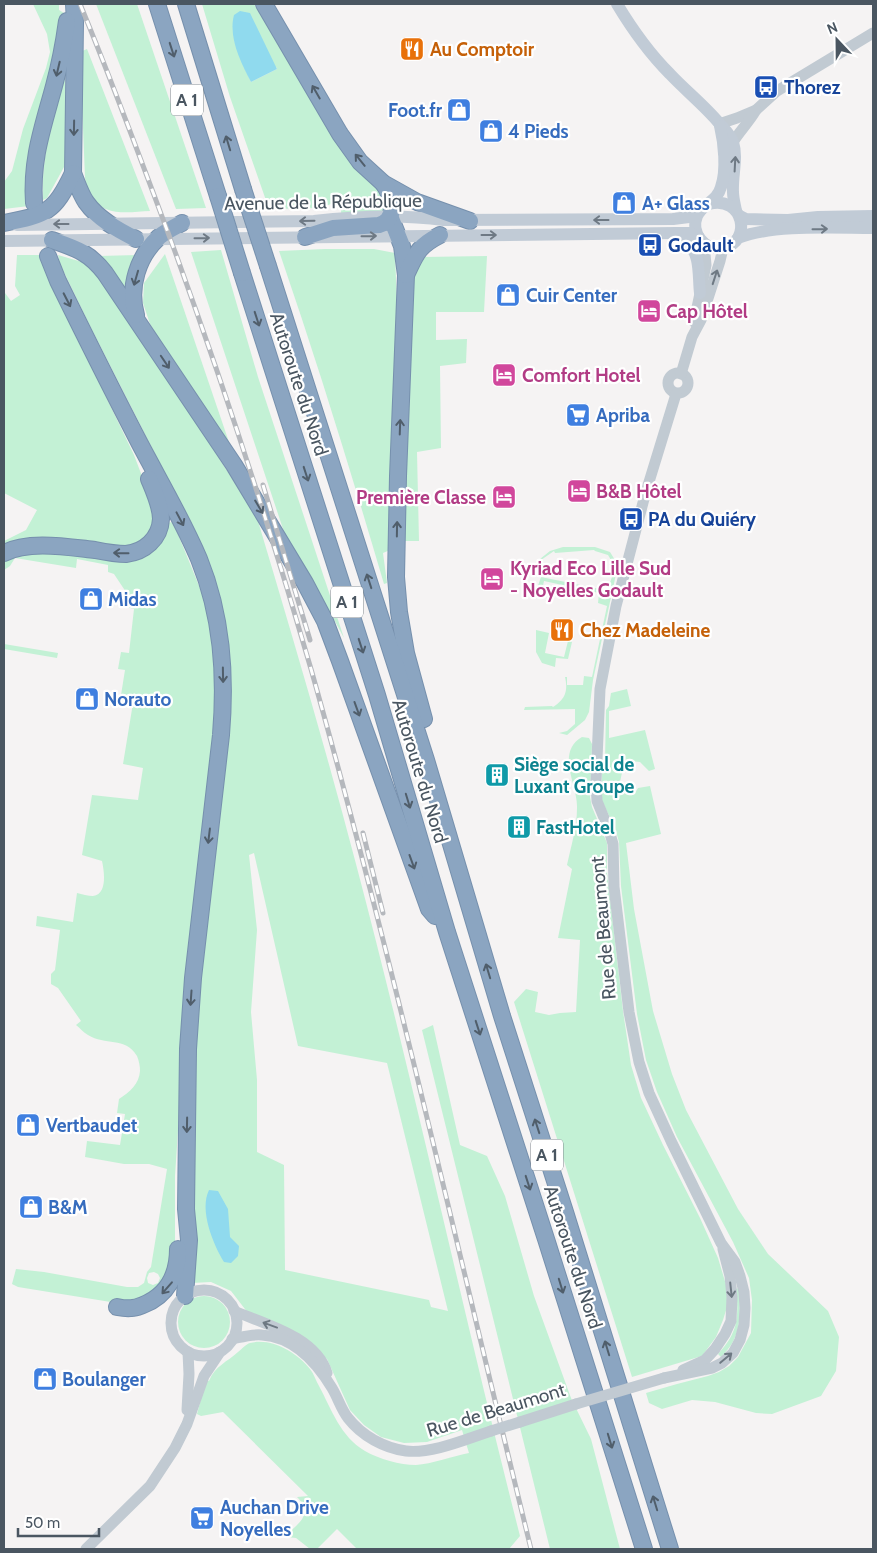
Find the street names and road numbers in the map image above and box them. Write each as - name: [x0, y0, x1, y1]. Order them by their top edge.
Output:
- road number: A 1: [171, 84, 203, 116]
- street label: Avenue de la République: [224, 189, 422, 215]
- street label: Autoroute du Nord: [265, 309, 333, 459]
- road number: A 1: [331, 586, 363, 618]
- street label: Autoroute du Nord: [387, 696, 453, 846]
- street label: Rue de Beaumont: [585, 855, 621, 1001]
- road number: A 1: [531, 1140, 563, 1170]
- street label: Autoroute du Nord: [539, 1182, 607, 1332]
- street label: Rue de Beaumont: [424, 1378, 569, 1442]

